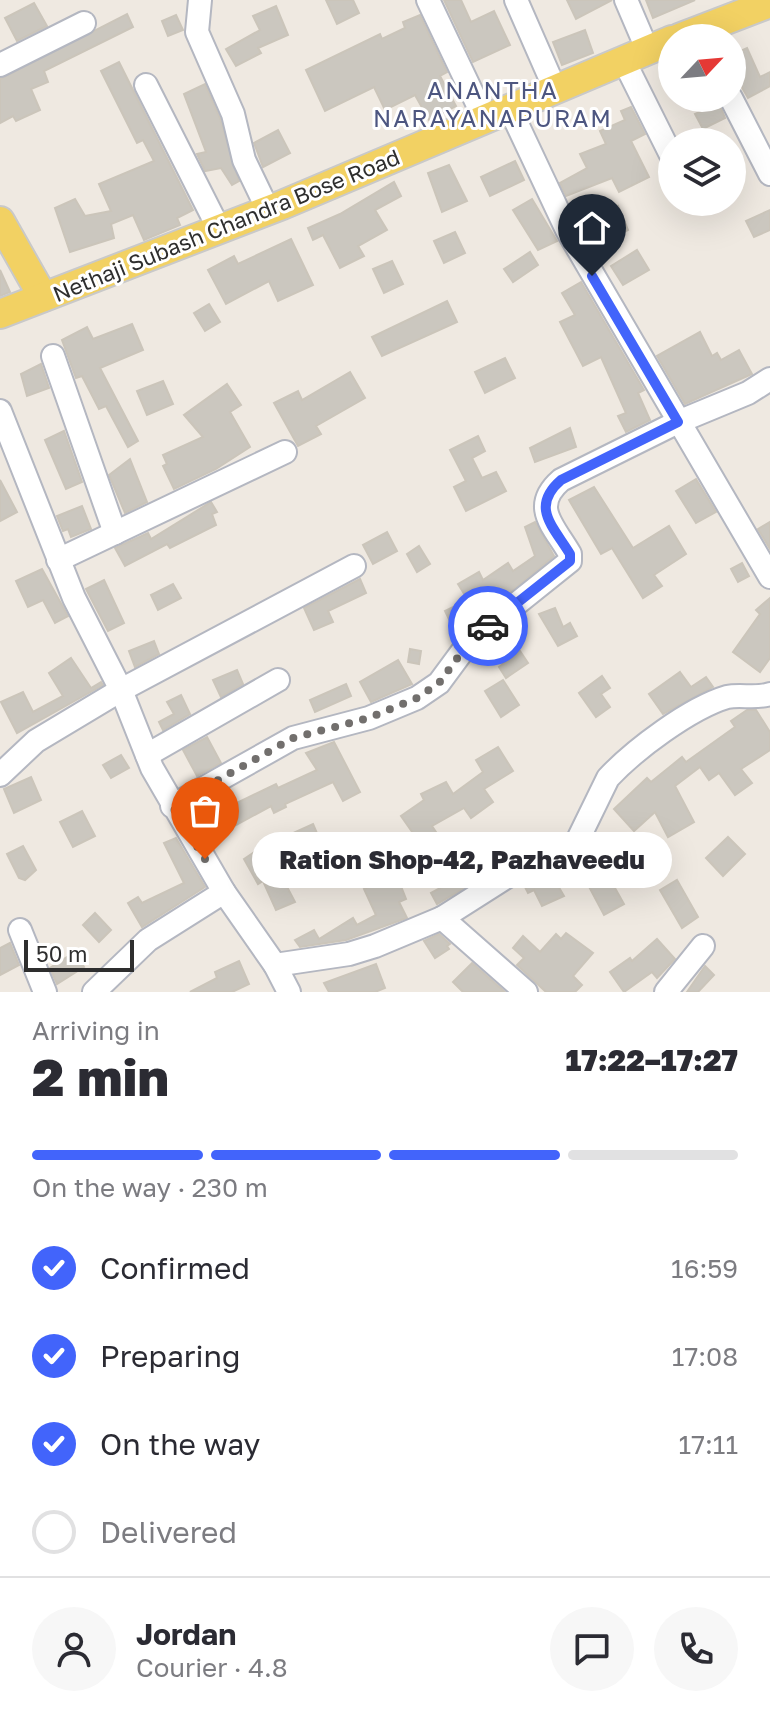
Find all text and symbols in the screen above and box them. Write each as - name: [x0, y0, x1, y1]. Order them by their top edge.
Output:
- north arrow: [658, 24, 746, 112]
- map controls: [658, 24, 746, 216]
- district label: ANANTHA NARAYANAPURAM: [373, 75, 613, 132]
- button: layers: [658, 128, 746, 216]
- street label: Nethaji Subash Chandra Bose Road: [49, 143, 403, 307]
- pin: [558, 194, 626, 276]
- icon: home: [570, 206, 614, 250]
- courier: [448, 586, 528, 666]
- icon: car: [466, 604, 510, 648]
- pin: [171, 777, 239, 859]
- icon: bag: [183, 789, 227, 833]
- callout: Ration Shop-42, Pazhaveedu: [253, 831, 673, 887]
- text: Ration Shop-42, Pazhaveedu: [279, 844, 645, 875]
- scale bar: [24, 936, 134, 972]
- text: 50 m: [36, 940, 87, 967]
- text: Arriving in: [32, 1015, 160, 1046]
- text: 17:22–17:27: [565, 1042, 738, 1078]
- text: 2 min: [32, 1045, 169, 1107]
- text: On the way · 230 m: [32, 1172, 268, 1203]
- icon: check: [32, 1246, 76, 1290]
- text: Confirmed: [100, 1250, 250, 1286]
- text: 16:59: [671, 1253, 738, 1284]
- icon: check: [32, 1334, 76, 1378]
- text: Preparing: [100, 1338, 241, 1374]
- text: 17:08: [672, 1341, 738, 1372]
- icon: check: [32, 1422, 76, 1466]
- text: On the way: [100, 1426, 260, 1462]
- text: 17:11: [679, 1429, 738, 1460]
- text: Delivered: [100, 1514, 237, 1550]
- button: person: [32, 1607, 116, 1691]
- button: chat: [550, 1607, 634, 1691]
- button: phone: [654, 1607, 738, 1691]
- text: Jordan: [136, 1616, 236, 1652]
- text: Courier · 4.8: [136, 1652, 288, 1683]

